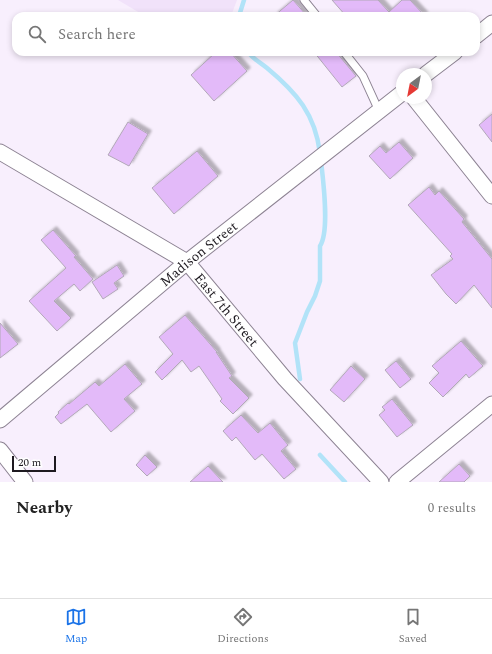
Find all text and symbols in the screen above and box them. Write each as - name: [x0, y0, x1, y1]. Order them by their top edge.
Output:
- search box: [12, 12, 480, 56]
- icon: search: [26, 23, 48, 45]
- text: Search here: [58, 23, 136, 46]
- north arrow: [396, 68, 432, 104]
- street label: Madison Street: [155, 216, 242, 292]
- street label: East 7th Street: [189, 268, 264, 351]
- scale bar: [12, 454, 56, 473]
- text: 20 m: [18, 454, 41, 471]
- text: Nearby: [16, 495, 72, 521]
- text: 0 results: [428, 498, 476, 518]
- tab: Map: [65, 606, 87, 647]
- tab: Directions: [217, 606, 269, 647]
- tab: Saved: [399, 606, 427, 647]

